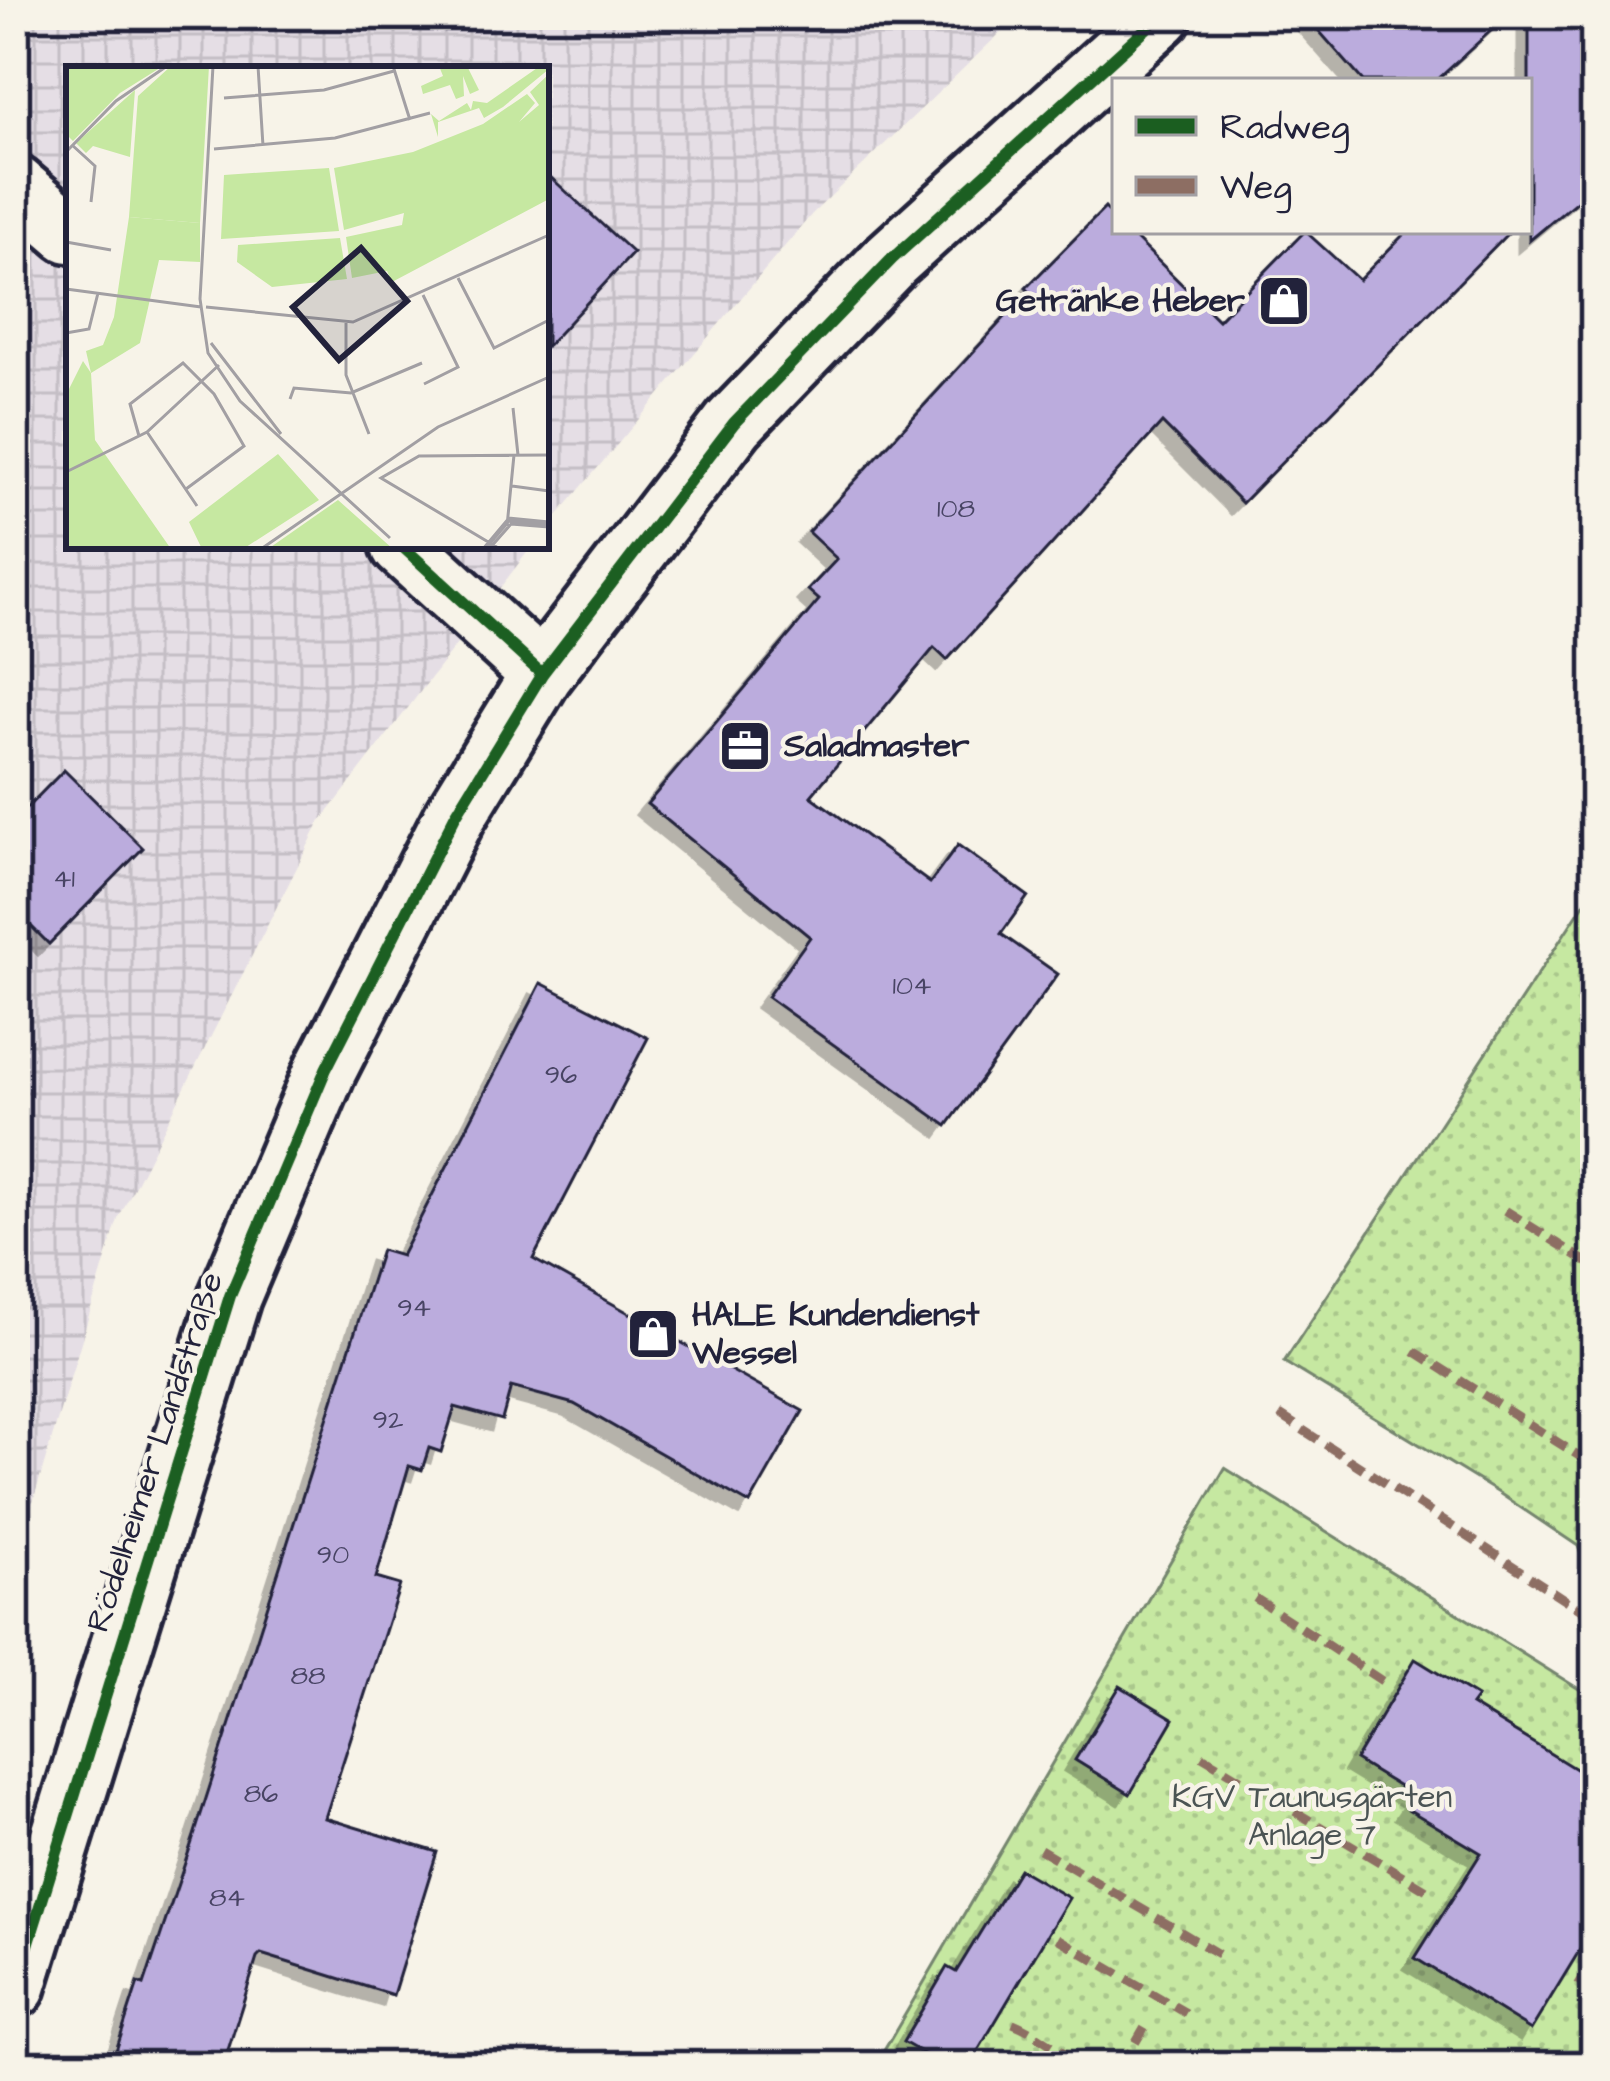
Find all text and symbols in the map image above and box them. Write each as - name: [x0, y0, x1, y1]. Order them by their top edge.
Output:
- inset map: [66, 66, 549, 549]
- legend: [1112, 78, 1532, 234]
- text: Radweg: [1220, 102, 1350, 154]
- text: Weg: [1220, 162, 1292, 214]
- shop icon: Getränke Heber: [1256, 273, 1312, 329]
- place label: Getränke Heber: [996, 278, 1246, 324]
- house number: 108: [937, 490, 975, 528]
- office icon: Saladmaster: [717, 718, 773, 774]
- place label: Saladmaster: [783, 723, 970, 769]
- house number: 41: [53, 860, 75, 898]
- house number: 104: [893, 967, 931, 1005]
- house number: 96: [545, 1056, 577, 1094]
- street label: Rödelheimer Landstraße: [75, 1266, 235, 1638]
- house number: 94: [397, 1289, 431, 1327]
- place label: HALE Kundendienst Wessel: [691, 1292, 980, 1376]
- shop icon: HALE Kundendienst Wessel: [625, 1306, 681, 1362]
- house number: 92: [373, 1401, 404, 1439]
- house number: 90: [317, 1536, 349, 1574]
- house number: 88: [290, 1657, 326, 1695]
- park label: KGV Taunusgärten Anlage 7: [1172, 1774, 1452, 1860]
- house number: 86: [244, 1775, 278, 1813]
- house number: 84: [209, 1879, 245, 1917]

